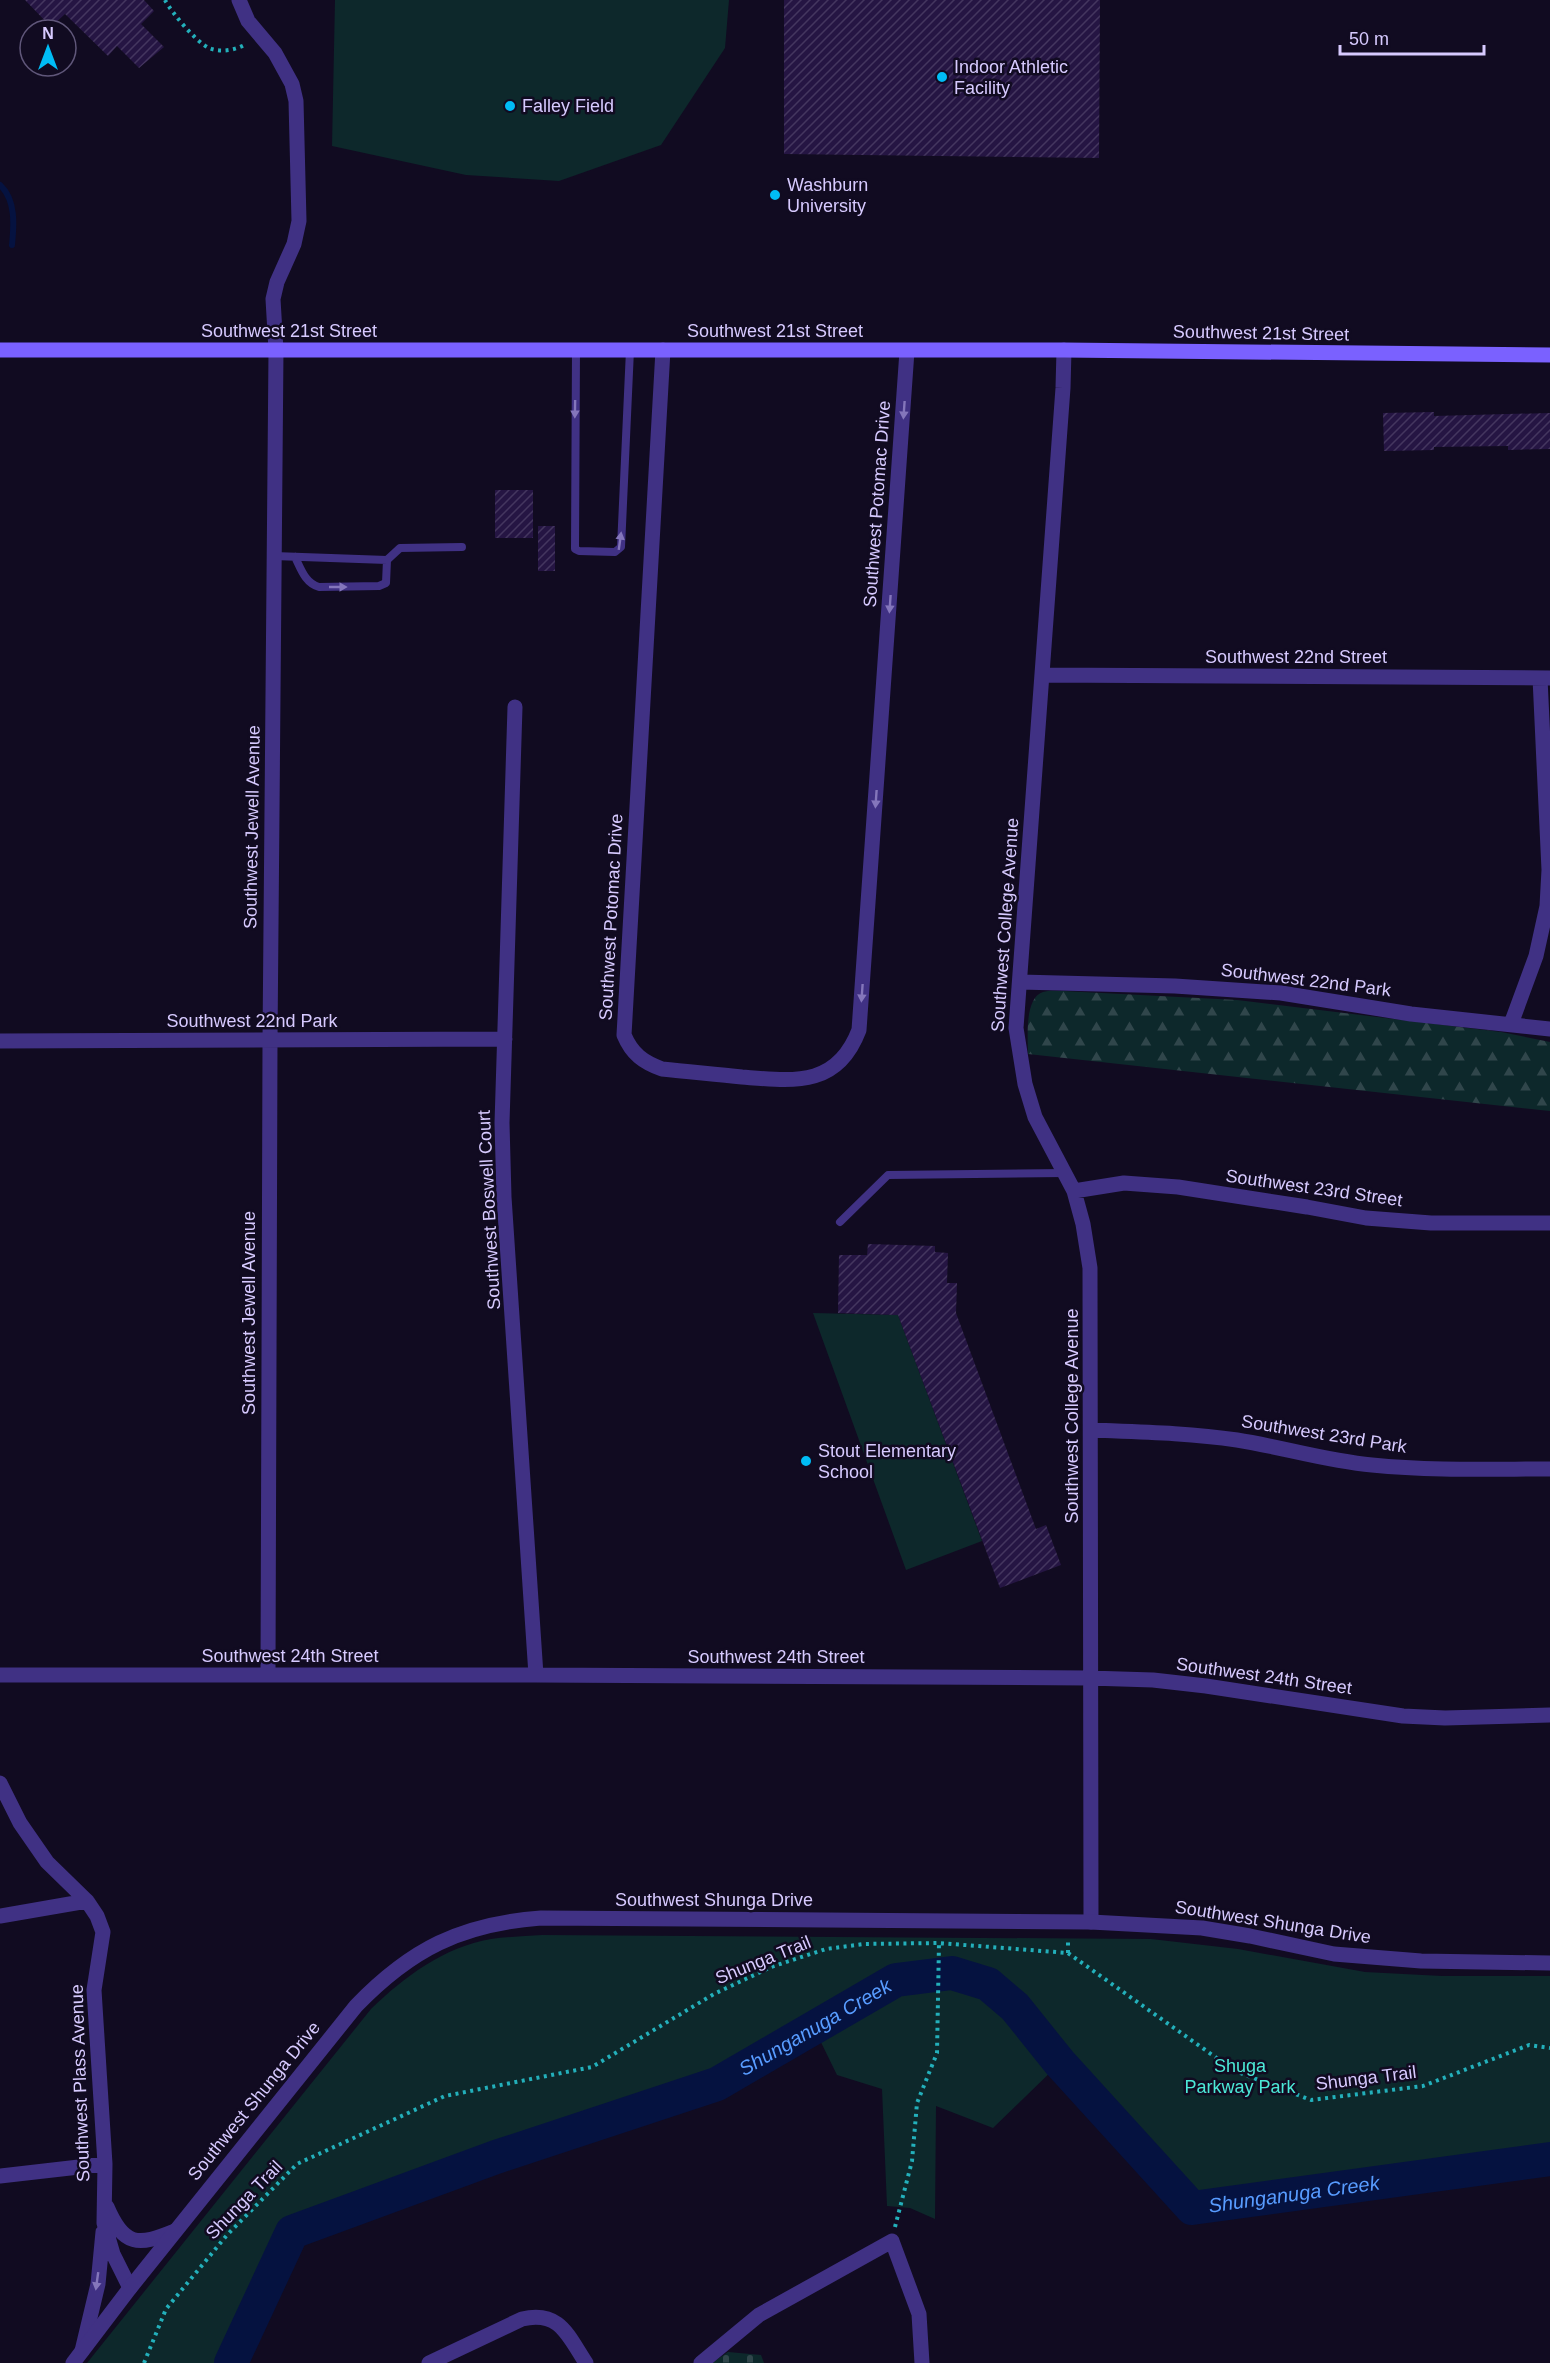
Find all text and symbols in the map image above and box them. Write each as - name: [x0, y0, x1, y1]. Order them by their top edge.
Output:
- north arrow: [18, 18, 78, 78]
- scale bar: [1340, 18, 1484, 56]
- text: N: [42, 25, 54, 42]
- text: 50 m: [1349, 29, 1389, 49]
- place label: Indoor Athletic Facility: [954, 57, 1068, 98]
- marker: Indoor Athletic Facility: [935, 70, 949, 84]
- place label: Falley Field: [522, 96, 614, 116]
- marker: Falley Field: [503, 99, 517, 113]
- place label: Washburn University: [787, 175, 868, 216]
- marker: Washburn University: [768, 188, 782, 202]
- street label: Southwest 21st Street: [201, 321, 377, 341]
- street label: Southwest 21st Street: [687, 321, 863, 341]
- street label: Southwest 21st Street: [1173, 321, 1349, 345]
- one-way arrow: [571, 399, 580, 418]
- street label: Southwest Potomac Drive: [860, 400, 894, 608]
- one-way arrow: [899, 400, 908, 419]
- one-way arrow: [616, 531, 625, 550]
- one-way arrow: [328, 582, 347, 592]
- one-way arrow: [885, 595, 894, 614]
- street label: Southwest 22nd Street: [1205, 647, 1387, 667]
- street label: Southwest Jewell Avenue: [240, 725, 264, 929]
- one-way arrow: [871, 789, 880, 808]
- street label: Southwest Potomac Drive: [596, 813, 626, 1021]
- street label: Southwest College Avenue: [988, 817, 1022, 1033]
- street label: Southwest 22nd Park: [1220, 960, 1393, 1000]
- one-way arrow: [857, 984, 866, 1003]
- street label: Southwest 22nd Park: [166, 1011, 339, 1031]
- street label: Southwest Boswell Court: [474, 1110, 504, 1310]
- street label: Southwest 23rd Street: [1224, 1166, 1404, 1210]
- street label: Southwest Jewell Avenue: [239, 1211, 259, 1415]
- street label: Southwest College Avenue: [1062, 1309, 1082, 1523]
- street label: Southwest 23rd Park: [1240, 1411, 1409, 1457]
- place label: Stout Elementary School: [818, 1441, 956, 1482]
- marker: Stout Elementary School: [799, 1454, 813, 1468]
- street label: Southwest 24th Street: [201, 1646, 379, 1666]
- street label: Southwest 24th Street: [687, 1647, 865, 1667]
- street label: Southwest 24th Street: [1175, 1654, 1353, 1698]
- street label: Southwest Shunga Drive: [615, 1890, 813, 1910]
- street label: Southwest Shunga Drive: [1174, 1897, 1372, 1947]
- street label: Shunga Trail: [712, 1932, 814, 1988]
- water label: Shunganuga Creek: [735, 1974, 896, 2080]
- street label: Southwest Plass Avenue: [67, 1984, 93, 2182]
- street label: Southwest Shunga Drive: [184, 2018, 324, 2184]
- park label: Shuga Parkway Park: [1184, 2056, 1297, 2097]
- street label: Shunga Trail: [1315, 2062, 1417, 2094]
- street label: Shunga Trail: [202, 2157, 286, 2243]
- water label: Shunganuga Creek: [1207, 2171, 1382, 2217]
- one-way arrow: [93, 2271, 102, 2290]

